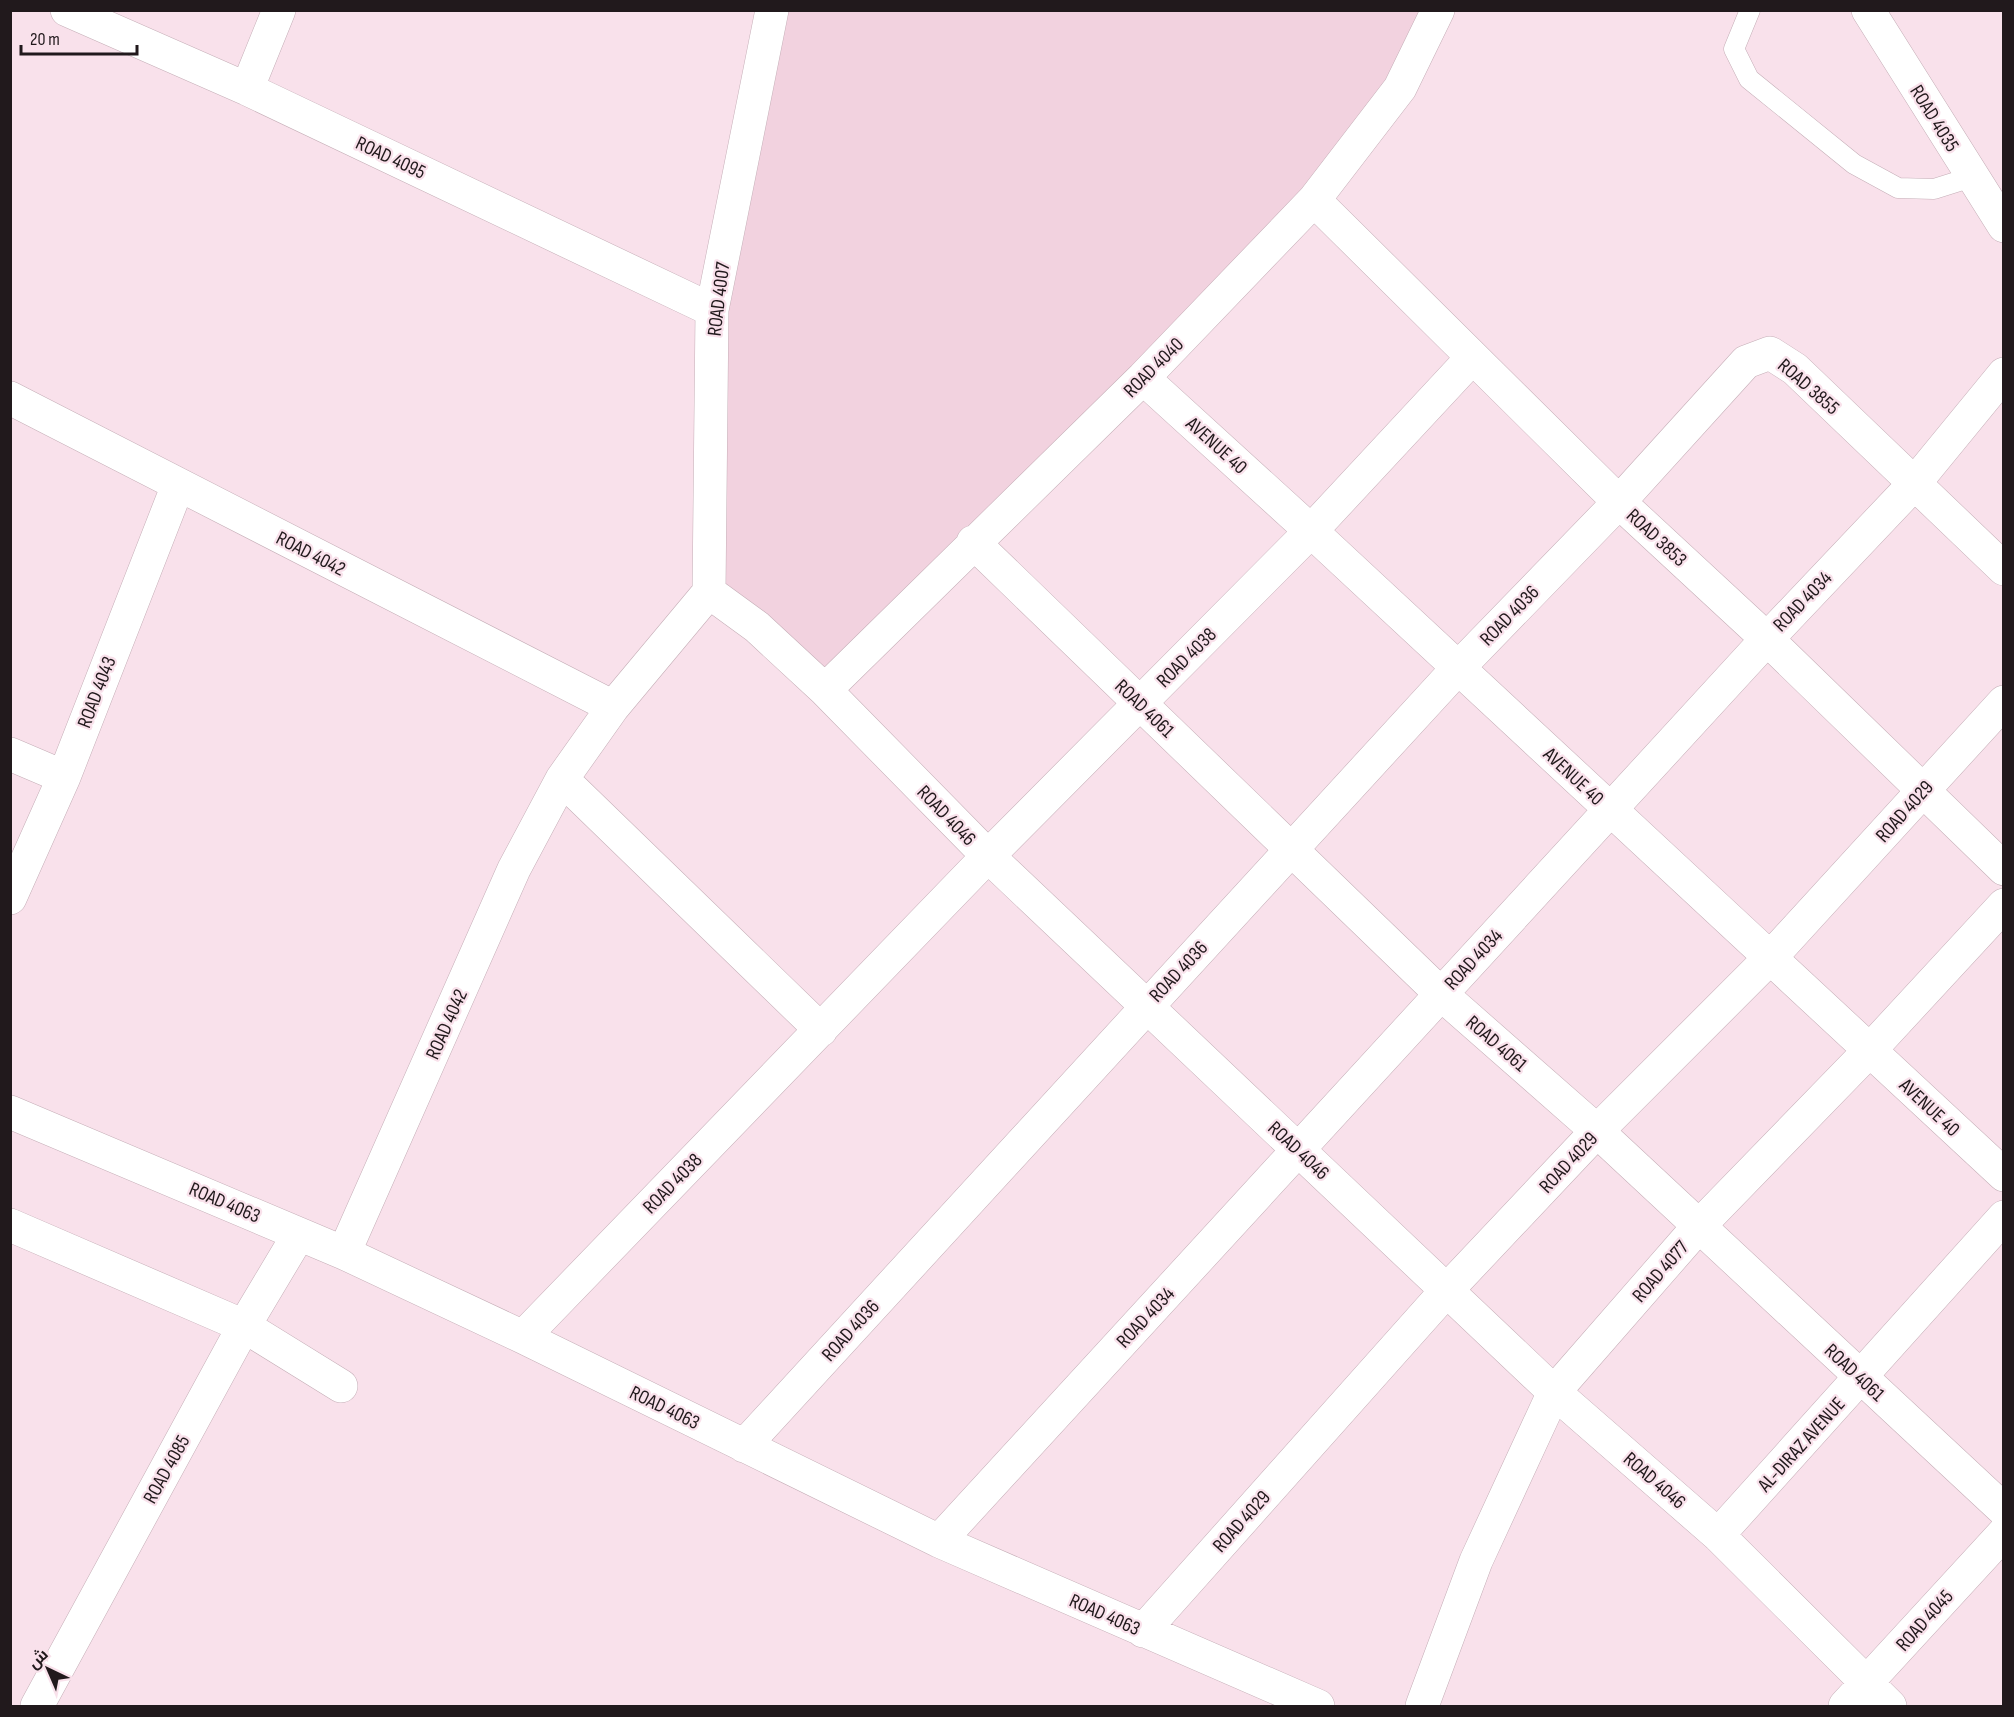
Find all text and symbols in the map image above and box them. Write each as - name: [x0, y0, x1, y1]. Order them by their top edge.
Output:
- scale bar: [21, 18, 136, 56]
- text: 20 m: [30, 29, 60, 50]
- street label: ROAD 4035: [1904, 81, 1964, 156]
- street label: ROAD 4095: [352, 131, 429, 185]
- street label: ROAD 4007: [703, 261, 735, 338]
- street label: ROAD 4040: [1119, 333, 1189, 403]
- street label: ROAD 3855: [1773, 354, 1844, 420]
- street label: AVENUE 40: [1180, 411, 1252, 479]
- street label: ROAD 3853: [1621, 504, 1692, 572]
- street label: ROAD 4042: [272, 526, 349, 581]
- street label: ROAD 4034: [1768, 567, 1837, 637]
- street label: ROAD 4036: [1475, 580, 1544, 651]
- street label: ROAD 4038: [1152, 623, 1222, 693]
- street label: ROAD 4043: [72, 653, 121, 731]
- street label: ROAD 4061: [1110, 675, 1179, 743]
- street label: AVENUE 40: [1537, 742, 1609, 811]
- street label: ROAD 4029: [1871, 776, 1939, 848]
- street label: ROAD 4046: [912, 780, 981, 851]
- street label: ROAD 4034: [1440, 924, 1508, 995]
- street label: ROAD 4036: [1144, 936, 1213, 1007]
- street label: ROAD 4042: [421, 986, 473, 1063]
- street label: ROAD 4061: [1461, 1011, 1532, 1077]
- street label: AVENUE 40: [1893, 1073, 1965, 1142]
- street label: ROAD 4046: [1263, 1116, 1334, 1185]
- street label: ROAD 4029: [1534, 1127, 1603, 1198]
- street label: ROAD 4038: [638, 1148, 707, 1219]
- street label: ROAD 4063: [185, 1177, 264, 1229]
- street label: ROAD 4077: [1628, 1236, 1694, 1307]
- street label: ROAD 4034: [1112, 1282, 1180, 1353]
- street label: ROAD 4036: [817, 1295, 885, 1367]
- street label: ROAD 4061: [1819, 1339, 1889, 1407]
- street label: ROAD 4063: [626, 1381, 703, 1435]
- street label: AL-DIRAZ AVENUE: [1752, 1392, 1851, 1498]
- street label: ROAD 4085: [138, 1431, 195, 1508]
- street label: ROAD 4046: [1618, 1447, 1690, 1514]
- street label: ROAD 4029: [1208, 1486, 1276, 1558]
- street label: ROAD 4045: [1891, 1585, 1958, 1656]
- street label: ROAD 4063: [1066, 1589, 1144, 1641]
- north arrow: [18, 1639, 78, 1699]
- text: ش: [25, 1645, 53, 1673]

